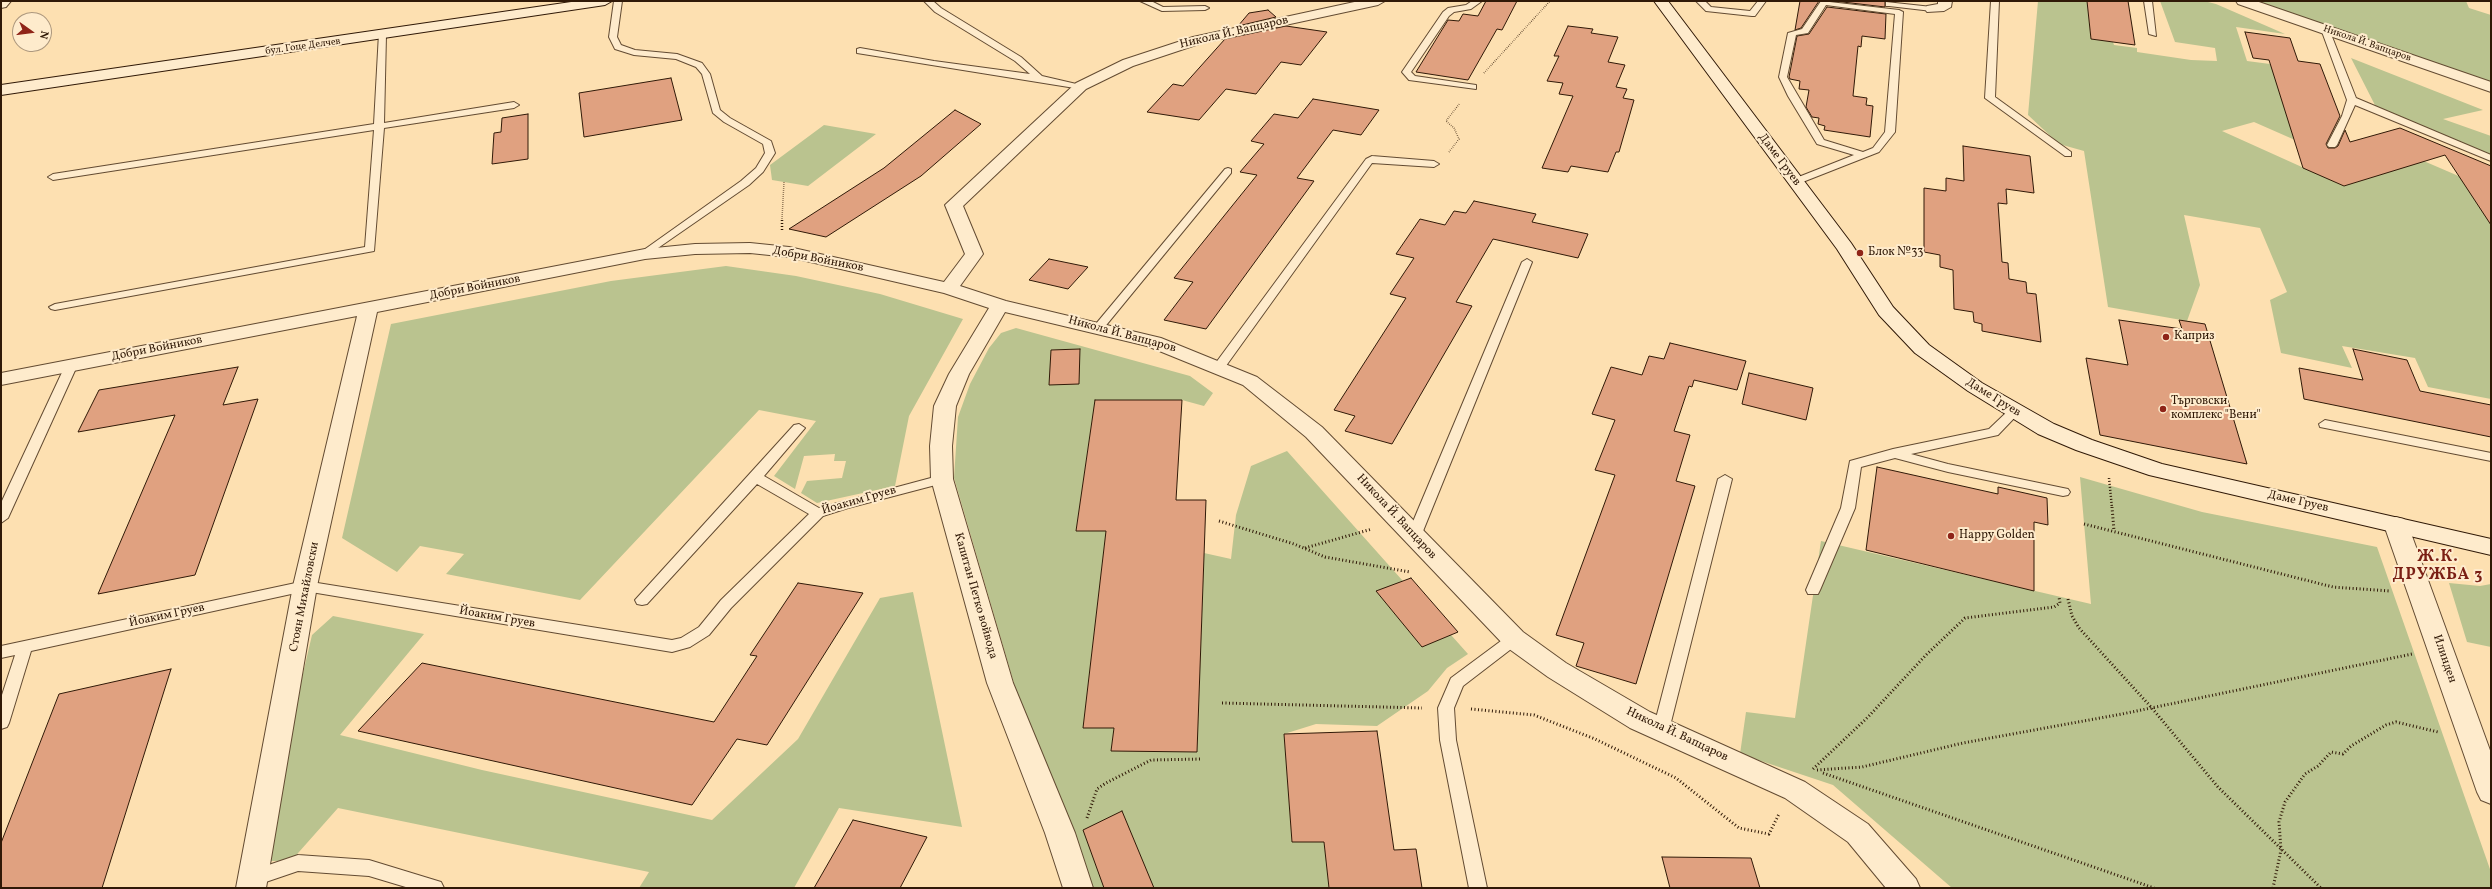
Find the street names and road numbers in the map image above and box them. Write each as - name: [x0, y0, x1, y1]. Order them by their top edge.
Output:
- street label: Никола Й. Вапцаров: [1178, 14, 1290, 52]
- street label: Никола Й. Вапцаров: [2321, 23, 2413, 65]
- street label: бул. Гоце Делчев: [265, 36, 341, 58]
- street label: Даме Груев: [1755, 131, 1803, 189]
- street label: Добри Войников: [771, 244, 865, 276]
- street label: Добри Войников: [428, 272, 522, 304]
- street label: Никола Й. Вапцаров: [1067, 314, 1177, 356]
- street label: Добри Войников: [110, 333, 204, 365]
- street label: Даме Груев: [1963, 375, 2023, 421]
- street label: Никола Й. Вапцаров: [1353, 472, 1439, 562]
- street label: Йоаким Груев: [820, 483, 898, 519]
- street label: Даме Груев: [2266, 488, 2330, 516]
- street label: Капитан Петко войвода: [950, 531, 1000, 661]
- street label: Стоян Михайловски: [287, 541, 323, 653]
- street label: Йоаким Груев: [128, 601, 206, 631]
- street label: Йоаким Груев: [458, 604, 536, 632]
- street label: Илинден: [2429, 633, 2459, 685]
- street label: Никола Й. Вапцаров: [1624, 705, 1730, 765]

